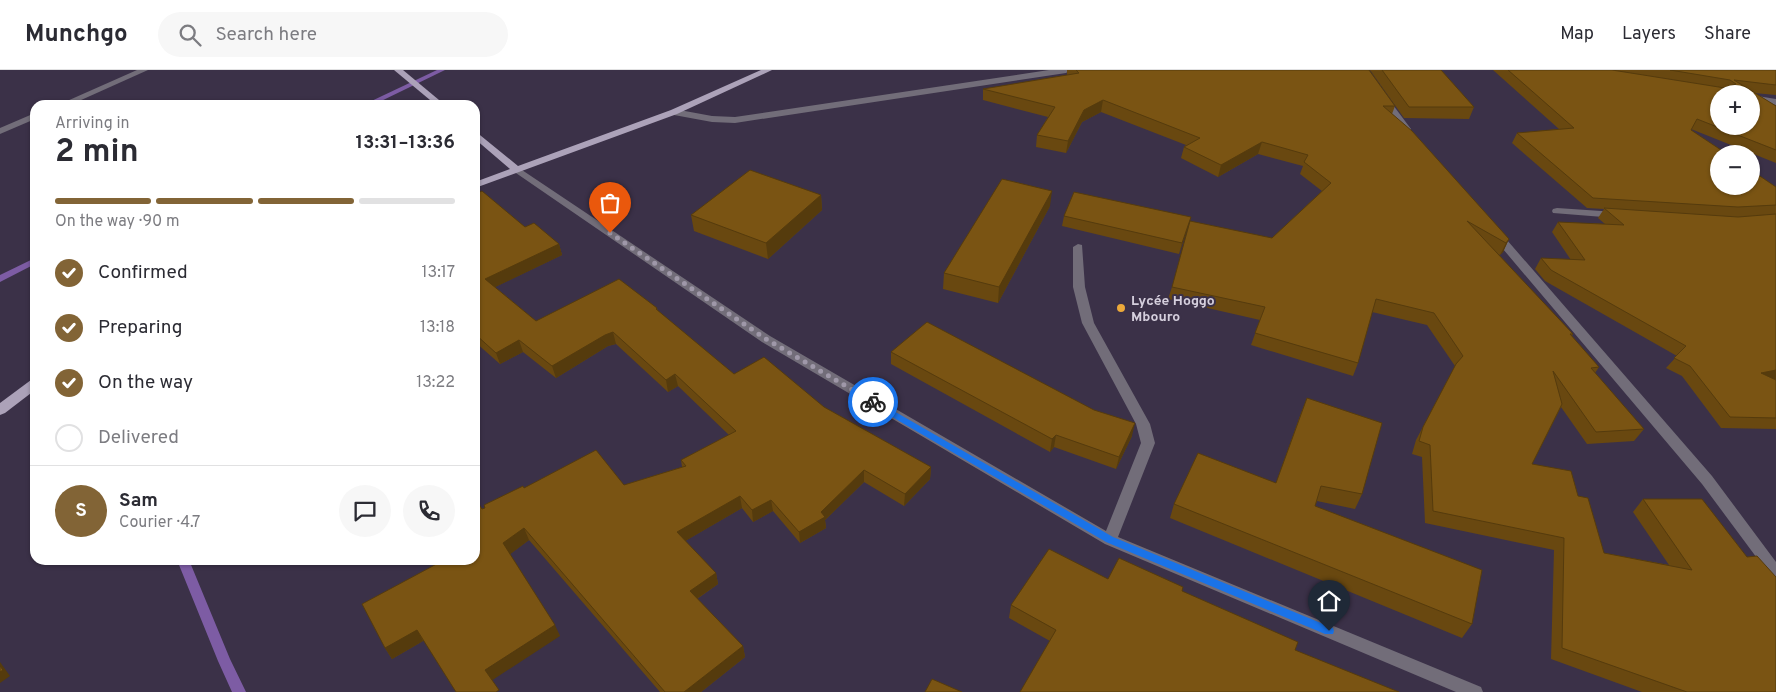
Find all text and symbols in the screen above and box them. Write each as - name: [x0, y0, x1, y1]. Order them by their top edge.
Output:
- search box: [158, 12, 508, 57]
- text: Munchgo: [25, 20, 128, 50]
- icon: search: [176, 21, 204, 49]
- text: Search here: [216, 23, 317, 47]
- text: Map: [1560, 23, 1594, 46]
- text: Layers: [1622, 23, 1676, 46]
- text: Share: [1704, 23, 1751, 46]
- map controls: [1710, 85, 1760, 195]
- button: +: [1710, 85, 1760, 135]
- text: Arriving in: [55, 114, 130, 134]
- text: 13:31–13:36: [355, 131, 455, 155]
- text: 2 min: [55, 133, 139, 173]
- button: −: [1710, 145, 1760, 195]
- pin: [589, 182, 631, 233]
- icon: bag: [596, 189, 624, 217]
- text: On the way · 90 m: [55, 212, 180, 232]
- icon: check: [55, 259, 83, 287]
- text: Confirmed: [98, 261, 188, 285]
- text: 13:17: [422, 263, 455, 283]
- place label: Lycée Hoggo Mbouro: [1131, 293, 1215, 326]
- marker: Lycée Hoggo Mbouro: [1115, 302, 1127, 314]
- icon: check: [55, 314, 83, 342]
- text: Preparing: [98, 316, 182, 340]
- text: 13:18: [420, 318, 455, 338]
- icon: check: [55, 369, 83, 397]
- text: On the way: [98, 371, 193, 395]
- text: 13:22: [416, 373, 455, 393]
- courier: [848, 377, 898, 427]
- icon: bike: [859, 388, 887, 416]
- text: Delivered: [98, 426, 179, 450]
- button: chat: [339, 485, 391, 537]
- button: phone: [403, 485, 455, 537]
- text: Sam: [119, 489, 158, 513]
- text: S: [75, 499, 87, 523]
- text: Courier · 4.7: [119, 513, 200, 533]
- pin: [1308, 580, 1350, 631]
- icon: home: [1315, 587, 1343, 615]

